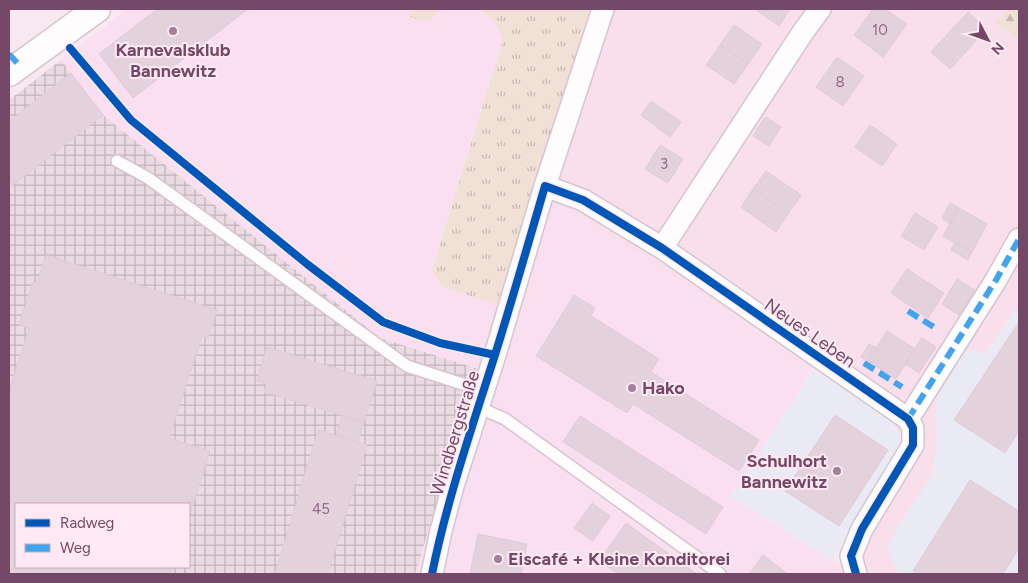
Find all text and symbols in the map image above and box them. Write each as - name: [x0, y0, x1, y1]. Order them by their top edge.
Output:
- north arrow: [963, 15, 1013, 65]
- house number: 10: [872, 21, 888, 39]
- marker: Karnevalsklub Bannewitz: [167, 25, 179, 37]
- place label: Karnevalsklub Bannewitz: [116, 39, 231, 82]
- text: N: [987, 39, 1007, 58]
- house number: 8: [835, 73, 845, 91]
- house number: 3: [660, 155, 668, 173]
- street label: Neues Leben: [760, 294, 860, 372]
- street label: Windbergstraße: [426, 368, 485, 498]
- place label: Hako: [642, 377, 685, 399]
- marker: Hako: [626, 382, 638, 394]
- place label: Schulhort Bannewitz: [741, 450, 827, 493]
- marker: Schulhort Bannewitz: [831, 465, 843, 477]
- house number: 45: [312, 500, 330, 518]
- legend: [15, 503, 190, 568]
- text: Radweg: [60, 514, 114, 532]
- text: Weg: [60, 539, 91, 557]
- place label: Eiscafé + Kleine Konditorei: [508, 548, 730, 570]
- marker: Eiscafé + Kleine Konditorei: [492, 553, 504, 565]

